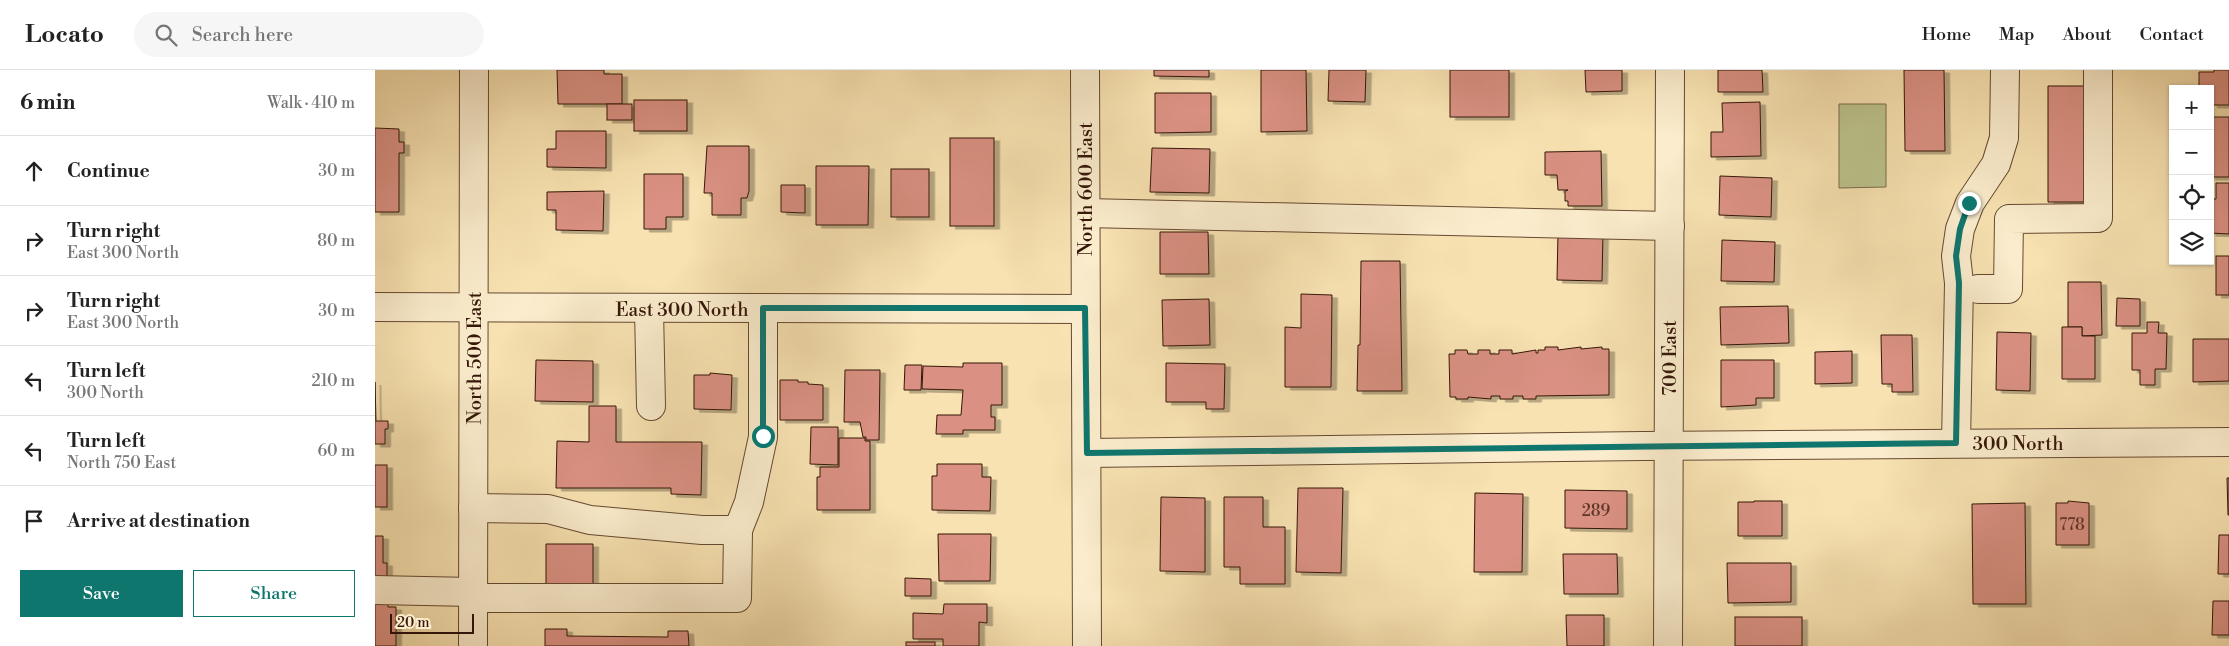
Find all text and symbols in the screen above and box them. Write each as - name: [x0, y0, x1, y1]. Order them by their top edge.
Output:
- search box: [134, 12, 484, 57]
- text: Locato: [25, 20, 104, 50]
- icon: search: [152, 21, 180, 49]
- text: Search here: [192, 23, 293, 47]
- text: Home: [1922, 23, 1971, 46]
- text: Map: [1999, 23, 2035, 46]
- text: About: [2063, 23, 2112, 46]
- text: Contact: [2140, 23, 2204, 46]
- map controls: [2169, 85, 2214, 265]
- button: +: [2169, 85, 2214, 130]
- text: 6 min: [20, 90, 75, 116]
- text: Walk · 410 m: [267, 93, 355, 113]
- street label: North 600 East: [1074, 122, 1098, 256]
- button: −: [2169, 130, 2214, 175]
- icon: ahead: [20, 157, 48, 185]
- text: Continue: [67, 159, 150, 183]
- text: 30 m: [318, 161, 355, 181]
- button: locate: [2169, 175, 2214, 220]
- route end: [1958, 192, 1981, 215]
- text: Turn right: [67, 219, 160, 243]
- button: layers: [2169, 220, 2214, 265]
- icon: right: [20, 227, 48, 255]
- text: 80 m: [317, 231, 355, 251]
- text: East 300 North: [67, 243, 179, 263]
- text: Turn right: [67, 289, 160, 313]
- street label: North 500 East: [463, 291, 487, 425]
- icon: right: [20, 297, 48, 325]
- street label: East 300 North: [615, 298, 749, 322]
- text: 30 m: [318, 301, 355, 321]
- text: East 300 North: [67, 313, 179, 333]
- street label: 700 East: [1658, 320, 1682, 396]
- text: Turn left: [67, 359, 146, 383]
- icon: left: [20, 367, 48, 395]
- text: 210 m: [311, 371, 355, 391]
- text: 300 North: [67, 383, 144, 403]
- route start: [752, 425, 775, 448]
- text: Turn left: [67, 429, 146, 453]
- street label: 300 North: [1972, 432, 2064, 456]
- icon: left: [20, 437, 48, 465]
- text: 60 m: [317, 441, 355, 461]
- text: North 750 East: [67, 453, 176, 473]
- house number: 289: [1582, 501, 1611, 521]
- icon: arrive: [20, 507, 48, 535]
- text: Arrive at destination: [67, 509, 250, 533]
- house number: 778: [2059, 515, 2085, 535]
- button: Save: [20, 570, 183, 617]
- button: Share: [193, 570, 355, 617]
- scale bar: [390, 611, 474, 634]
- text: 20 m: [397, 614, 429, 632]

